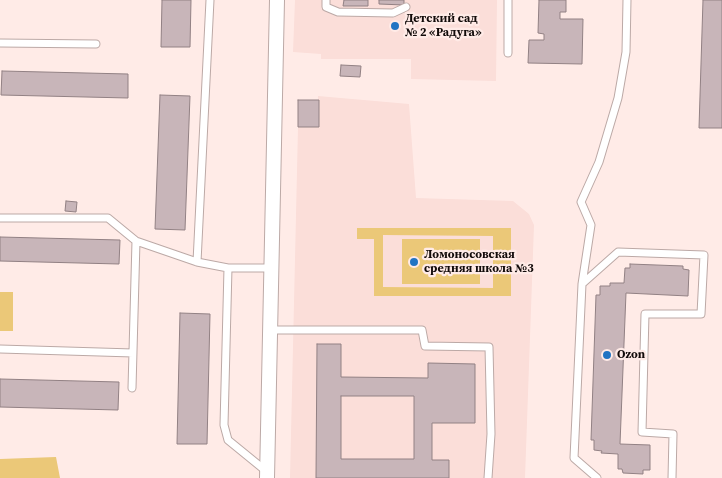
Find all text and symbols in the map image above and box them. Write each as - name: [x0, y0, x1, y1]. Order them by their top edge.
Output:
- place label: Детский сад № 2 «Радуга»: [405, 12, 481, 40]
- marker: Детский сад № 2 «Радуга»: [389, 20, 401, 32]
- place label: Ломоносовская средняя школа №3: [424, 248, 534, 276]
- marker: Ломоносовская средняя школа №3: [408, 256, 420, 268]
- place label: Ozon: [617, 348, 645, 362]
- marker: Ozon: [601, 349, 613, 361]

